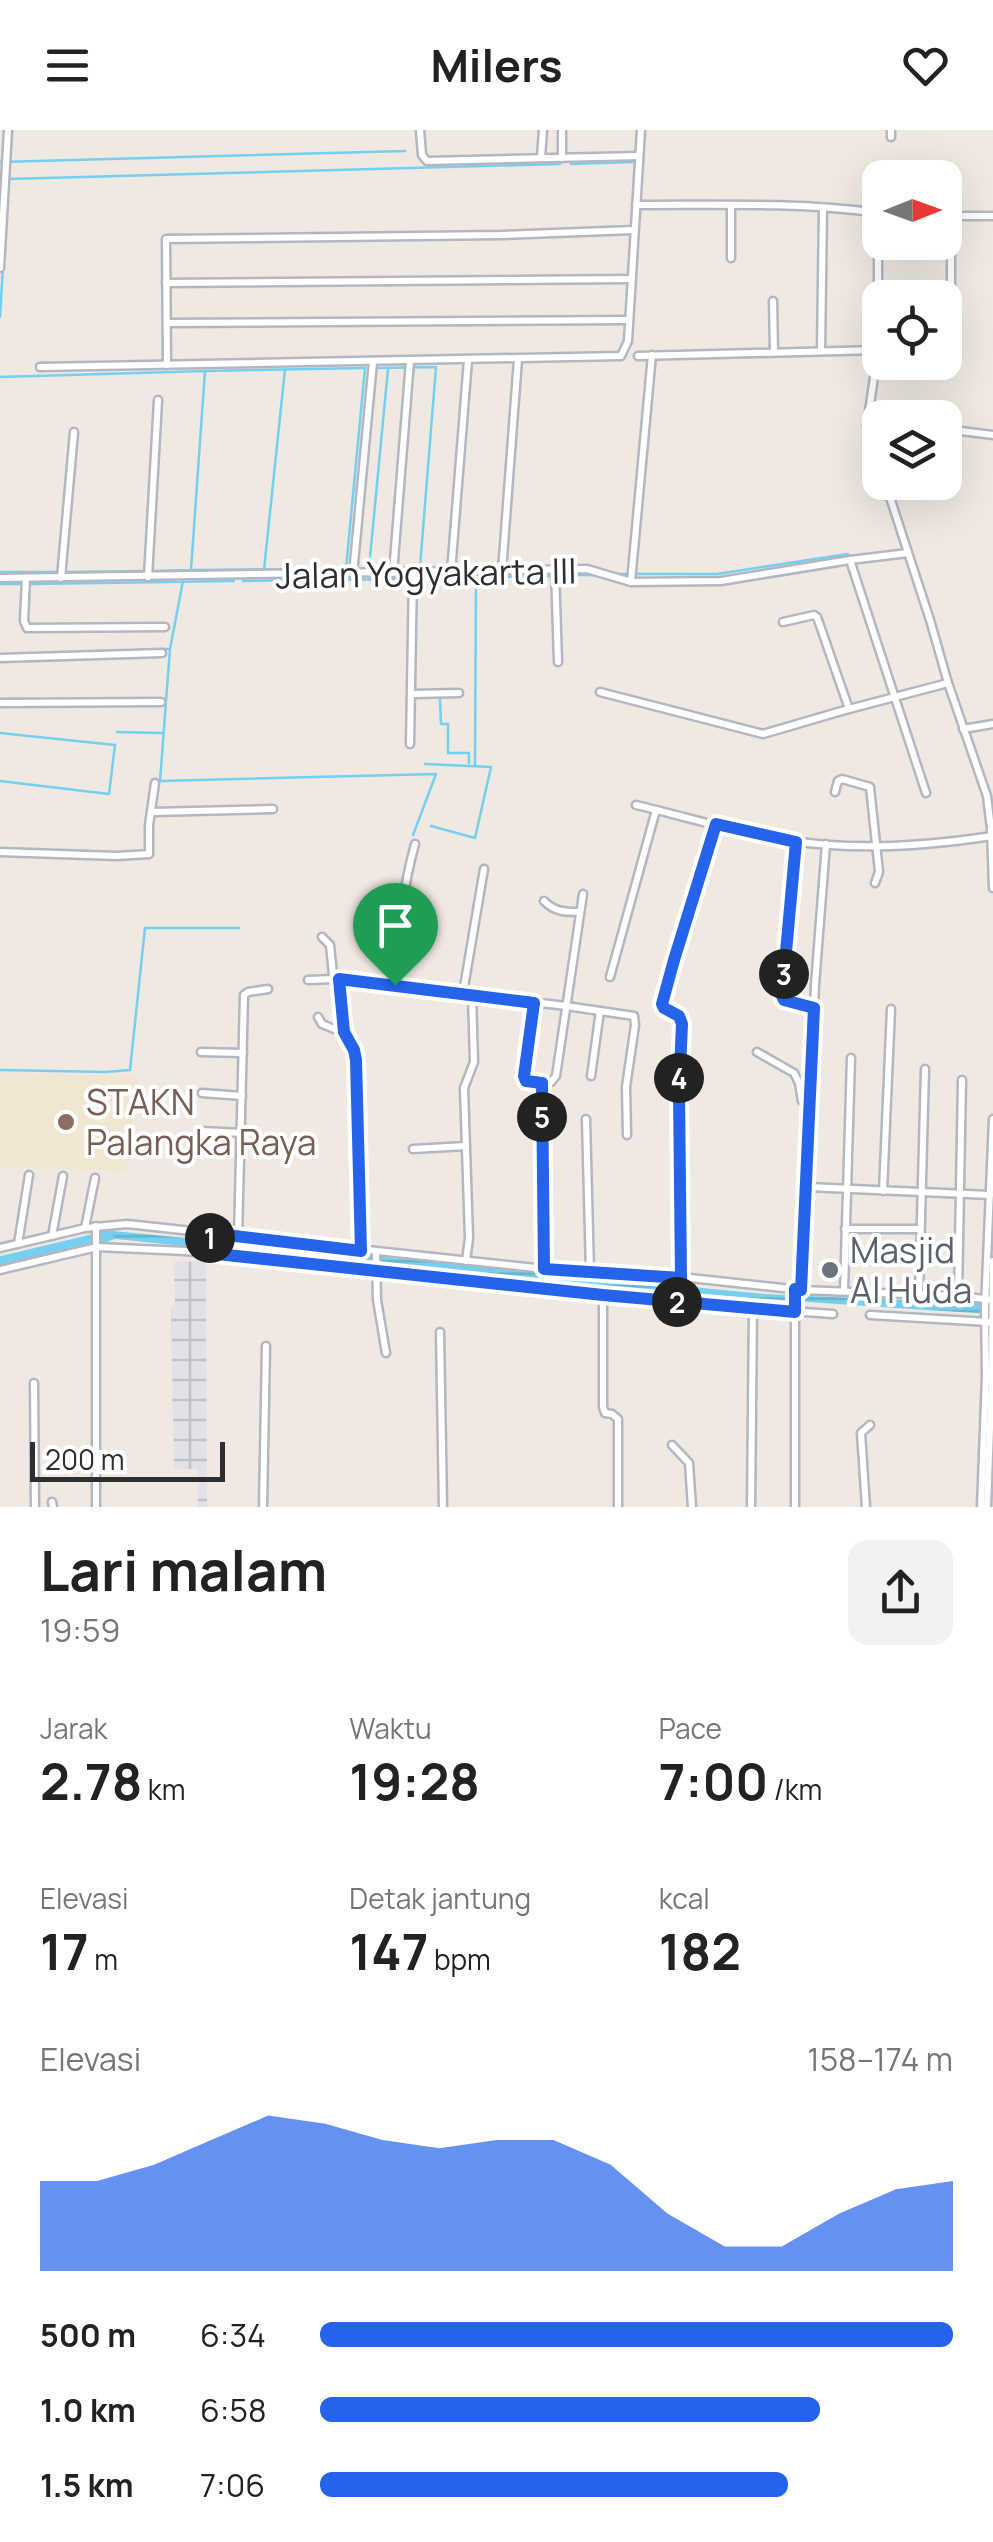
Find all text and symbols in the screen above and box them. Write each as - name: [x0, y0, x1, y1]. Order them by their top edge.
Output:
- text: Milers: [430, 34, 563, 96]
- icon: menu: [40, 38, 95, 93]
- icon: heart: [898, 38, 953, 93]
- north arrow: [862, 160, 962, 260]
- map controls: [862, 160, 962, 500]
- button: locate: [862, 280, 962, 380]
- button: layers: [862, 400, 962, 500]
- street label: Jalan Yogyakarta III: [275, 546, 577, 600]
- pin: [353, 883, 438, 986]
- icon: arrive: [368, 898, 423, 953]
- pin: 3: [759, 949, 809, 999]
- text: 3: [776, 955, 792, 993]
- pin: 4: [654, 1053, 704, 1103]
- text: 4: [670, 1059, 688, 1097]
- place label: STAKN Palangka Raya: [86, 1078, 316, 1166]
- pin: 5: [517, 1092, 567, 1142]
- text: 5: [534, 1098, 550, 1136]
- marker: STAKN Palangka Raya: [55, 1111, 77, 1133]
- pin: 1: [185, 1213, 235, 1263]
- text: 1: [204, 1219, 216, 1257]
- place label: Masjid Al Huda: [850, 1226, 972, 1314]
- marker: Masjid Al Huda: [819, 1259, 841, 1281]
- pin: 2: [652, 1277, 702, 1327]
- text: 2: [669, 1283, 685, 1321]
- scale bar: [30, 1437, 225, 1482]
- text: 200 m: [45, 1440, 124, 1478]
- text: Lari malam: [40, 1532, 327, 1608]
- button: share: [848, 1540, 953, 1645]
- text: 19:59: [40, 1608, 120, 1652]
- text: Jarak: [40, 1709, 108, 1747]
- text: Waktu: [349, 1709, 432, 1747]
- text: Pace: [659, 1709, 722, 1747]
- text: 2.78: [40, 1747, 142, 1815]
- text: 19:28: [349, 1747, 480, 1815]
- text: 7:00: [659, 1747, 768, 1815]
- text: km: [142, 1770, 186, 1808]
- text: /km: [768, 1770, 822, 1808]
- text: Elevasi: [40, 1879, 128, 1917]
- text: Detak jantung: [349, 1879, 531, 1917]
- text: kcal: [659, 1879, 710, 1917]
- text: 17: [40, 1917, 89, 1985]
- text: 147: [349, 1917, 428, 1985]
- text: 182: [659, 1917, 741, 1985]
- text: m: [89, 1940, 118, 1978]
- text: bpm: [428, 1940, 491, 1978]
- text: Elevasi: [40, 2037, 141, 2081]
- text: 158–174 m: [807, 2037, 953, 2081]
- text: 500 m: [40, 2313, 136, 2357]
- text: 6:34: [200, 2313, 266, 2357]
- text: 1.0 km: [40, 2388, 136, 2432]
- text: 6:58: [200, 2388, 266, 2432]
- text: 1.5 km: [40, 2463, 134, 2507]
- text: 7:06: [200, 2463, 265, 2507]

